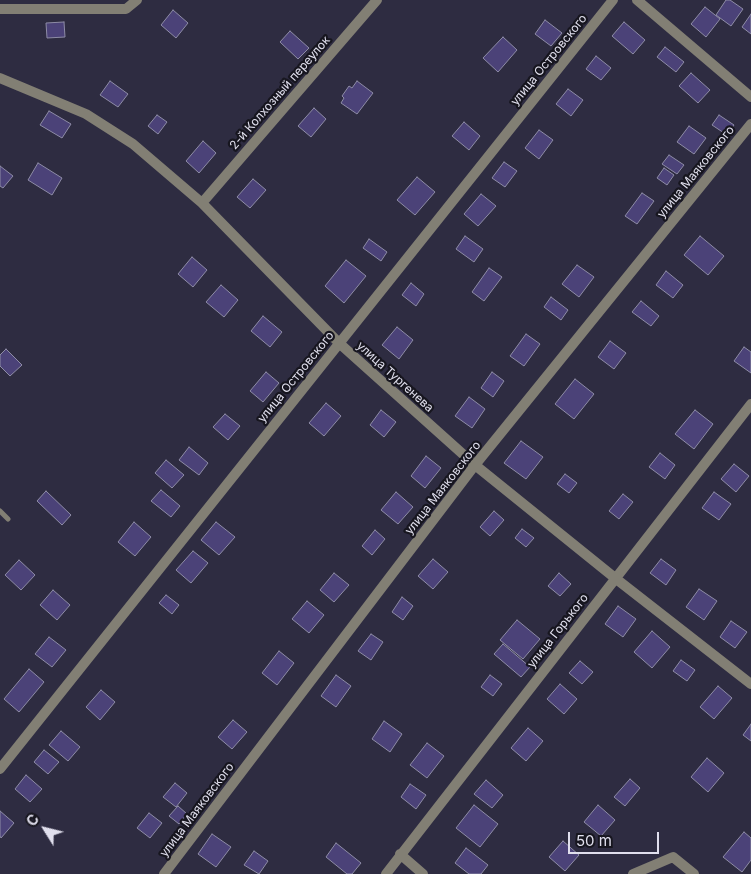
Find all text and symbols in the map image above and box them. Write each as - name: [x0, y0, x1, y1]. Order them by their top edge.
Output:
- street label: улица Островского: [508, 12, 590, 108]
- street label: 2-й Колхозный переулок: [227, 33, 333, 153]
- street label: улица Маяковского: [654, 123, 738, 221]
- street label: улица Островского: [255, 329, 337, 425]
- street label: улица Тургенева: [354, 339, 436, 415]
- street label: улица Маяковского: [402, 438, 484, 538]
- street label: улица Горького: [525, 591, 591, 671]
- street label: улица Маяковского: [157, 760, 237, 860]
- north arrow: [20, 804, 70, 854]
- text: С: [23, 811, 42, 829]
- scale bar: [571, 822, 662, 854]
- text: 50 m: [576, 831, 612, 850]

